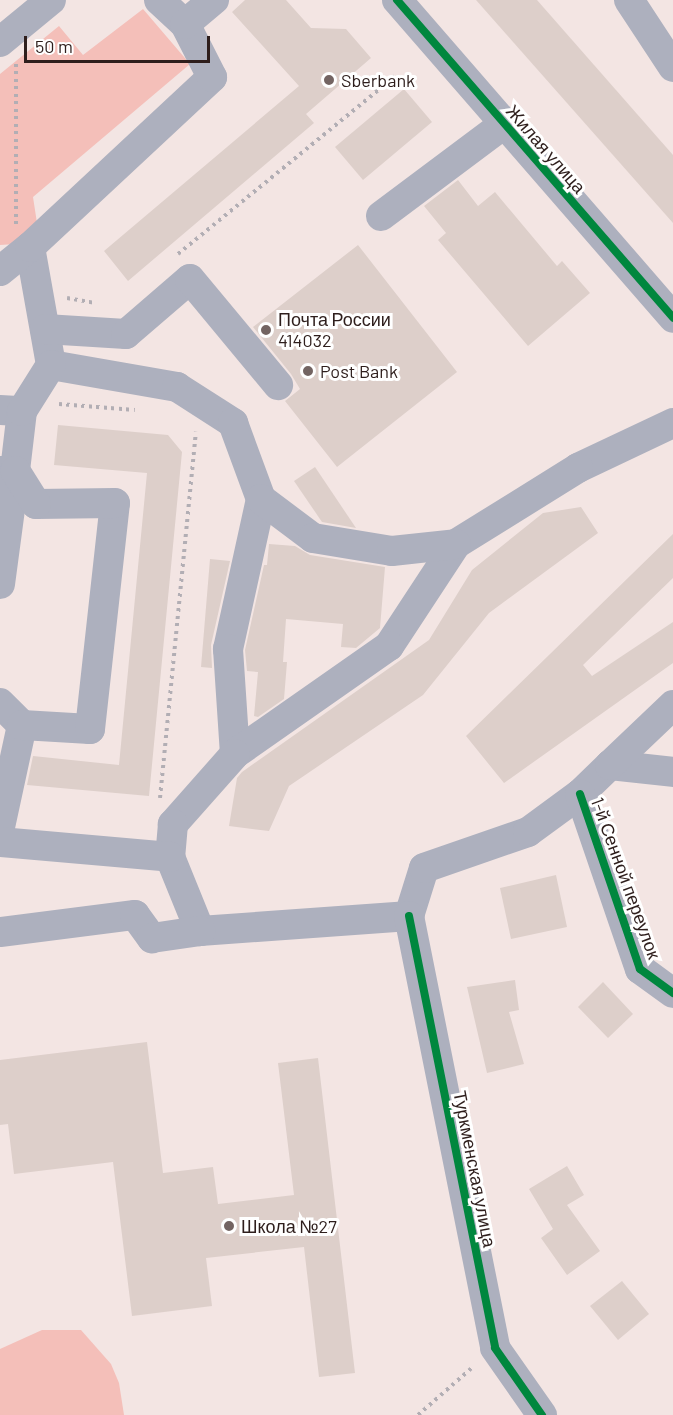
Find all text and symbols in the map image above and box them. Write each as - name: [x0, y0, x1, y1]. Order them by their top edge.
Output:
- scale bar: [27, 24, 213, 62]
- text: 50 m: [35, 35, 73, 57]
- place label: Sberbank: [341, 69, 415, 91]
- marker: Sberbank: [322, 73, 336, 87]
- street label: Жилая улица: [502, 100, 590, 198]
- place label: Почта России 414032: [278, 309, 391, 352]
- marker: Почта России 414032: [259, 323, 273, 337]
- place label: Post Bank: [320, 360, 398, 382]
- marker: Post Bank: [301, 364, 315, 378]
- street label: 1-й Сенной переулок: [587, 794, 665, 962]
- street label: Туркменская улица: [449, 1089, 501, 1249]
- place label: Школа №27: [241, 1215, 337, 1237]
- marker: Школа №27: [222, 1219, 236, 1233]

